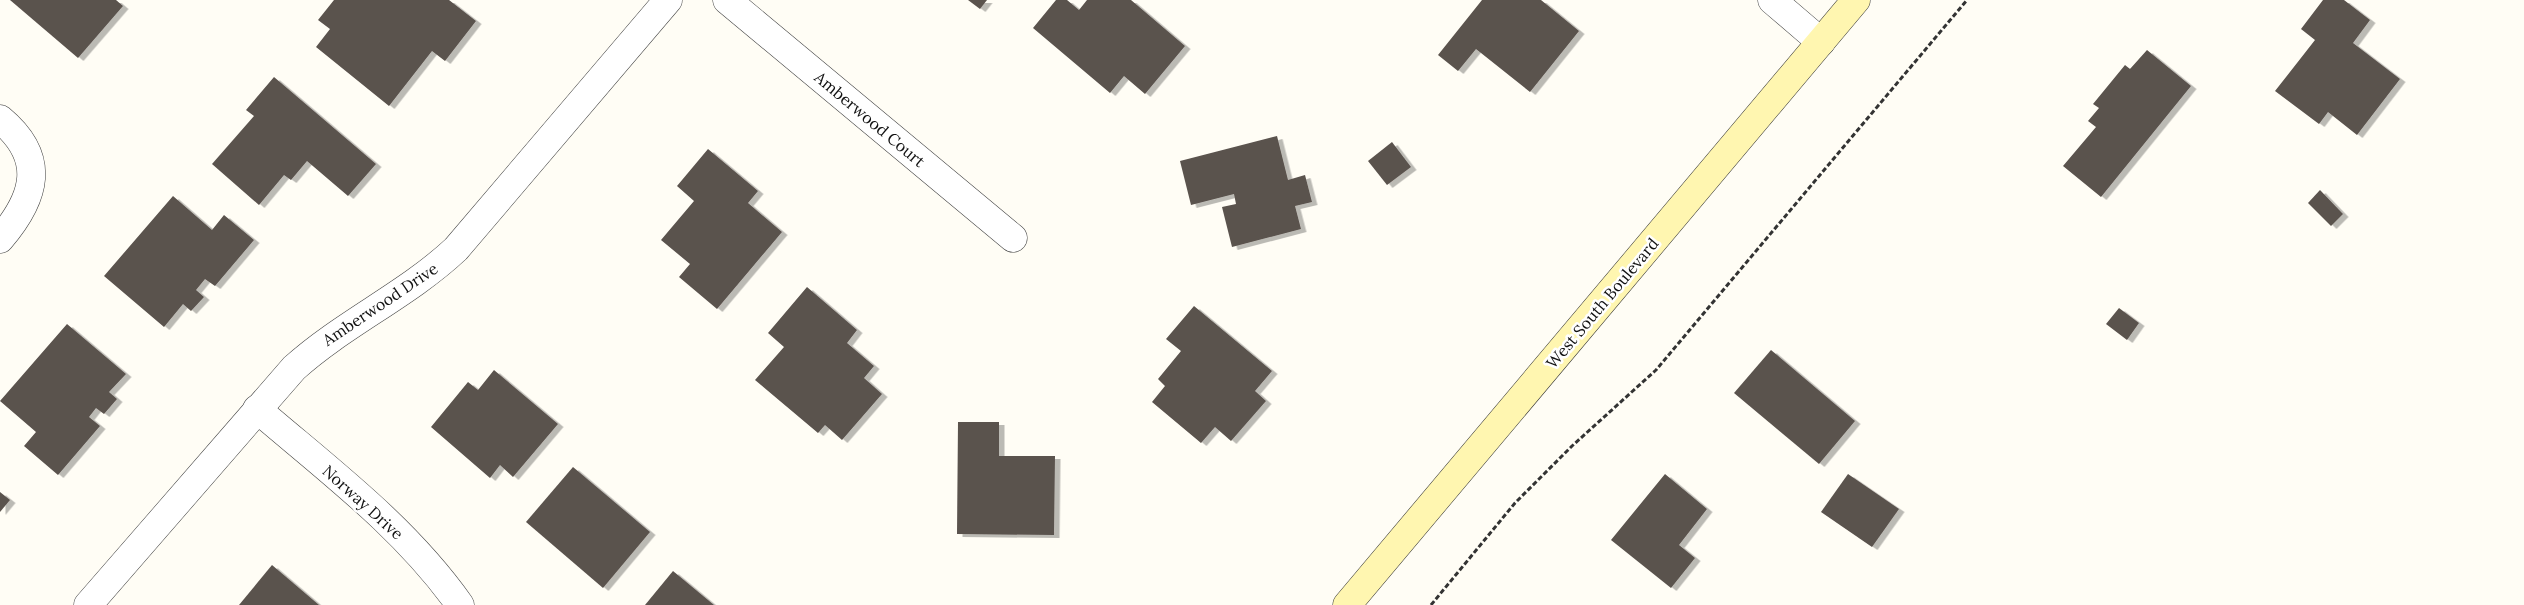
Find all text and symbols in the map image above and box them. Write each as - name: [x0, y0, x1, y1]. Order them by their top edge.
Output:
- street label: Amberwood Court: [810, 66, 930, 171]
- street label: West South Boulevard: [1542, 233, 1663, 372]
- street label: Amberwood Drive: [318, 258, 442, 350]
- street label: Norway Drive: [318, 460, 408, 544]

